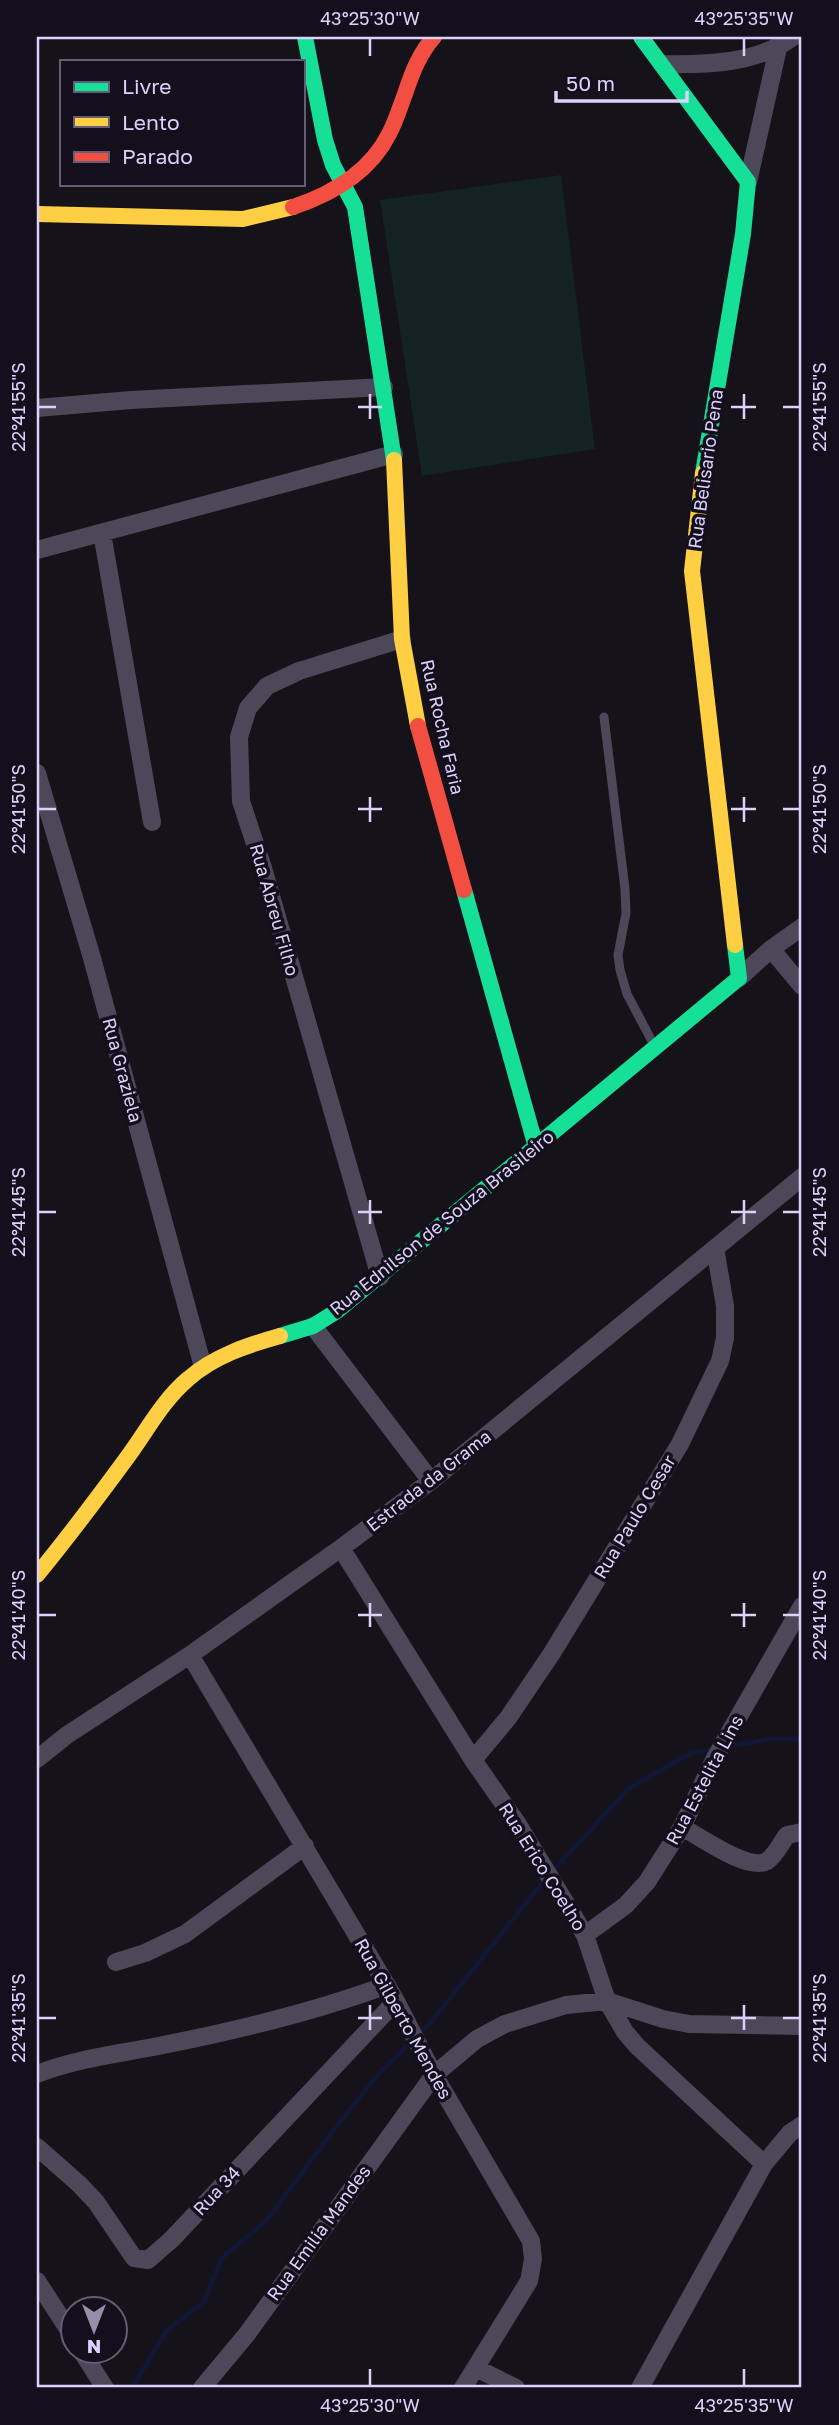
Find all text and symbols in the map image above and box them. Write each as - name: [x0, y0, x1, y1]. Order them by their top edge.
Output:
- text: 43°25'30"W: [320, 7, 420, 29]
- text: 43°25'35"W: [695, 7, 794, 29]
- legend: [60, 60, 304, 186]
- scale bar: [556, 60, 687, 104]
- text: 50 m: [566, 70, 615, 96]
- text: Livre: [122, 73, 172, 99]
- text: Lento: [122, 109, 180, 135]
- text: Parado: [122, 143, 193, 169]
- text: 22°41'55"S: [7, 362, 29, 452]
- text: 22°41'55"S: [808, 362, 830, 452]
- street label: Rua Belisario Pena: [683, 388, 727, 550]
- street label: Rua Rocha Faria: [417, 657, 469, 797]
- text: 22°41'50"S: [7, 764, 29, 854]
- text: 22°41'50"S: [808, 764, 830, 854]
- street label: Rua Abreu Filho: [246, 841, 304, 978]
- street label: Rua Graziela: [98, 1015, 148, 1125]
- street label: Rua Ednilson de Souza Brasileiro: [325, 1125, 558, 1319]
- text: 22°41'45"S: [7, 1167, 29, 1257]
- text: 22°41'45"S: [808, 1167, 830, 1257]
- street label: Estrada da Grama: [362, 1425, 495, 1536]
- street label: Rua Paulo Cesar: [589, 1451, 680, 1582]
- text: 22°41'40"S: [7, 1570, 29, 1660]
- text: 22°41'40"S: [808, 1570, 830, 1660]
- street label: Rua Estelita Lins: [661, 1711, 748, 1848]
- street label: Rua Erico Coelho: [495, 1799, 591, 1934]
- street label: Rua Gilberto Mendes: [351, 1934, 457, 2103]
- text: 22°41'35"S: [7, 1973, 29, 2063]
- text: 22°41'35"S: [808, 1973, 830, 2063]
- street label: Rua Emilia Mandes: [262, 2160, 375, 2304]
- street label: Rua 34: [188, 2161, 244, 2219]
- north arrow: [60, 2296, 130, 2366]
- text: N: [87, 2336, 101, 2359]
- text: 43°25'30"W: [320, 2394, 420, 2416]
- text: 43°25'35"W: [695, 2394, 794, 2416]

